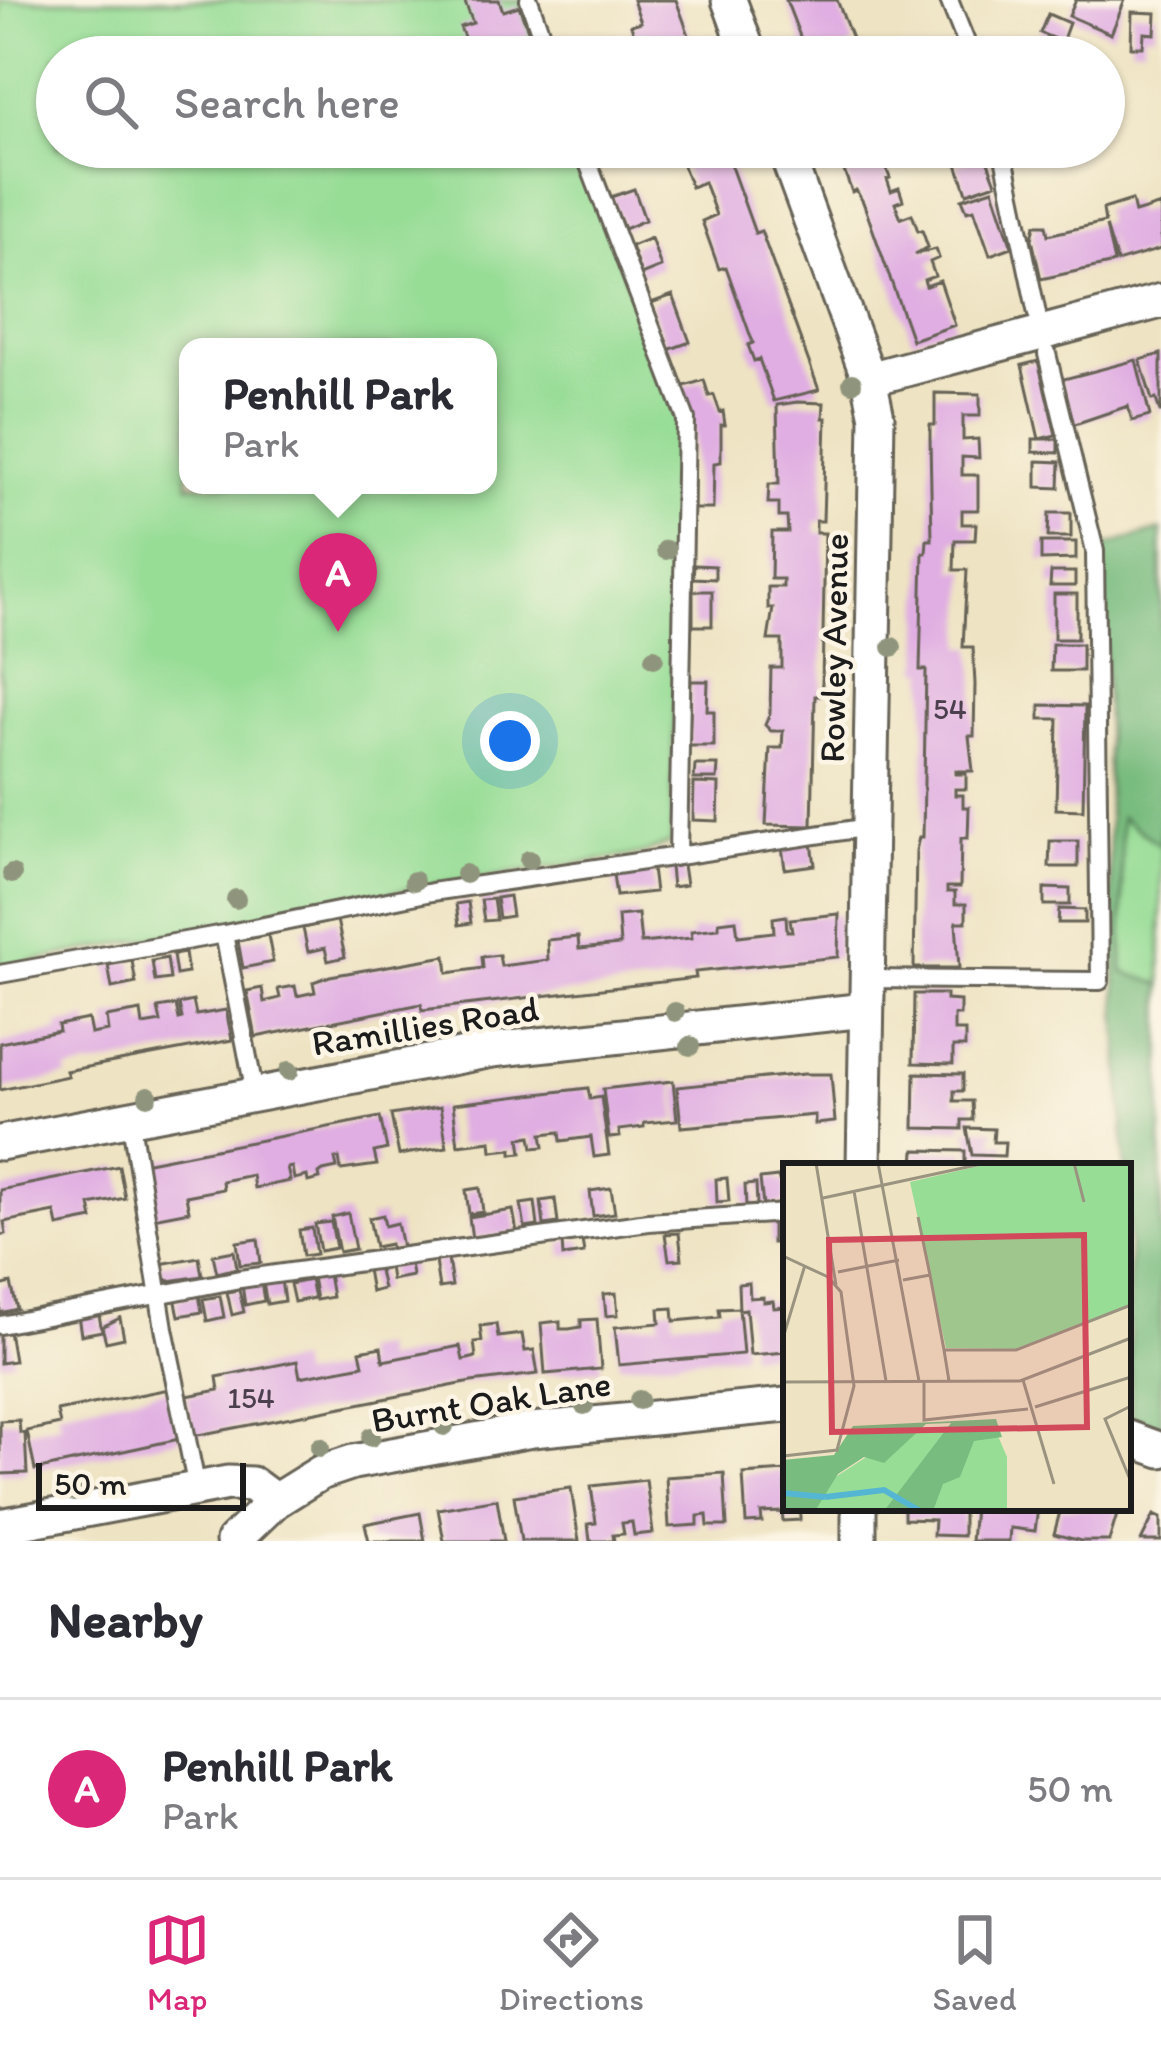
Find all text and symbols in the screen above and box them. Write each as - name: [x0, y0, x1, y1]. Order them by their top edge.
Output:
- search box: [36, 36, 1125, 168]
- icon: search: [78, 69, 144, 135]
- text: Search here: [174, 75, 400, 129]
- popup: [179, 338, 497, 494]
- text: Penhill Park: [223, 366, 453, 420]
- text: Park: [223, 420, 299, 467]
- pin: A: [299, 533, 377, 632]
- street label: Rowley Avenue: [810, 533, 857, 763]
- house number: 54: [933, 690, 967, 727]
- your location: [480, 711, 540, 771]
- street label: Ramillies Road: [309, 986, 541, 1065]
- inset map: [783, 1163, 1131, 1511]
- street label: Burnt Oak Lane: [368, 1361, 614, 1442]
- house number: 154: [227, 1379, 275, 1416]
- scale bar: [36, 1457, 246, 1510]
- text: 50 m: [54, 1464, 127, 1503]
- text: Nearby: [48, 1589, 203, 1650]
- text: Penhill Park: [162, 1738, 393, 1792]
- text: A: [75, 1765, 99, 1812]
- text: 50 m: [1027, 1765, 1113, 1812]
- text: Park: [162, 1792, 239, 1839]
- tab: Map: [144, 1907, 210, 2018]
- tab: Directions: [499, 1907, 644, 2018]
- tab: Saved: [933, 1907, 1017, 2018]

